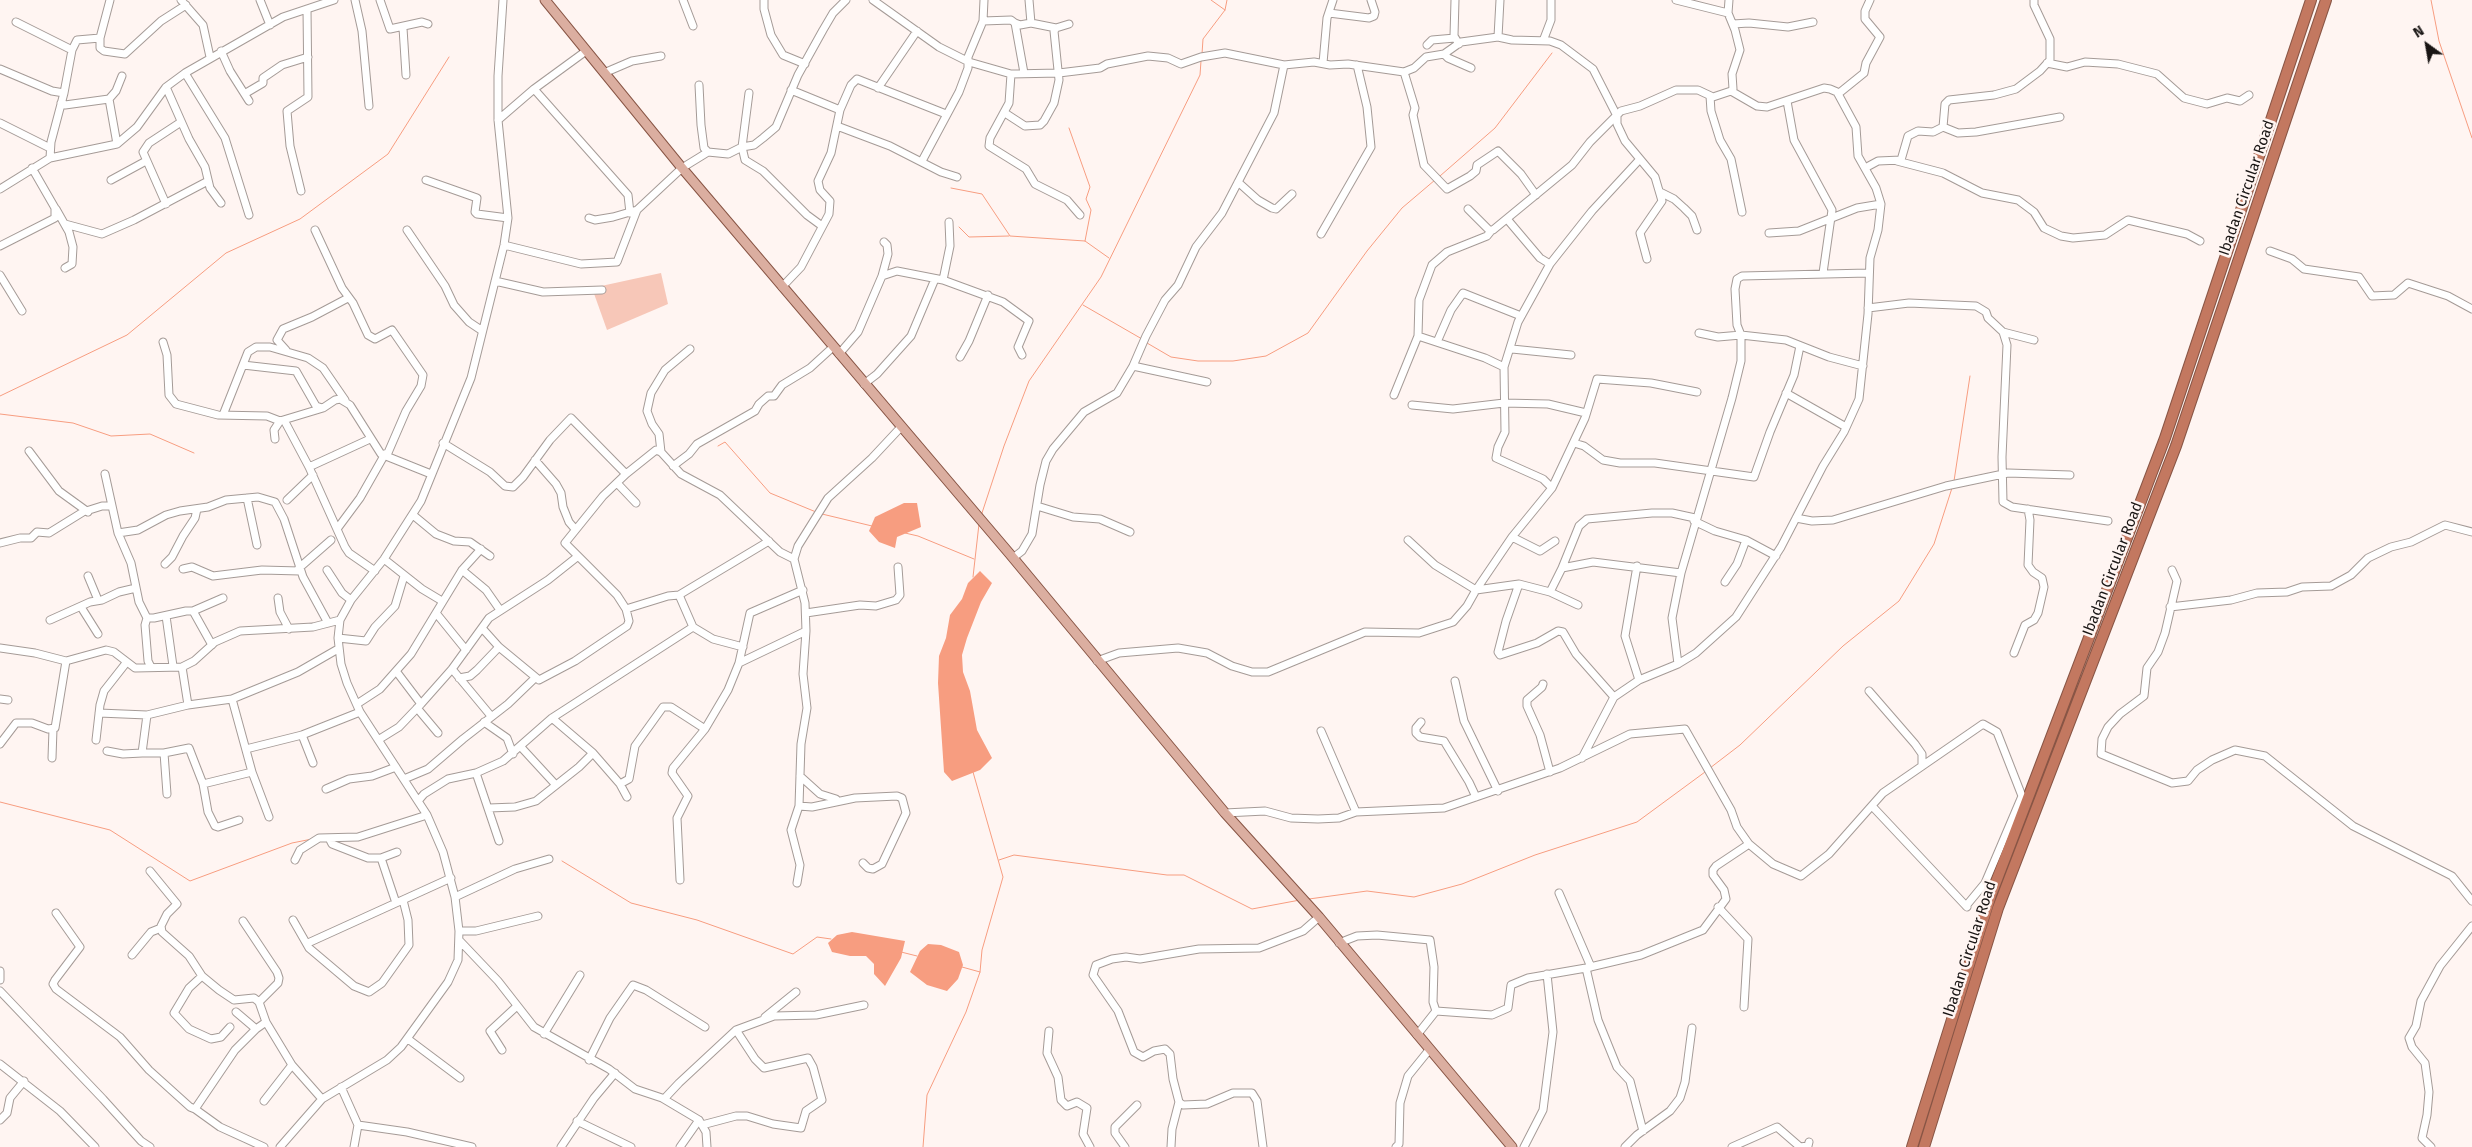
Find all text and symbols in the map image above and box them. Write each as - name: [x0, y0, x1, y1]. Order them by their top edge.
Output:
- north arrow: [2402, 20, 2452, 70]
- text: N: [2410, 22, 2427, 42]
- street label: Ibadan Circular Road: [2215, 118, 2279, 258]
- street label: Ibadan Circular Road: [2079, 500, 2147, 638]
- street label: Ibadan Circular Road: [1940, 879, 2000, 1019]

